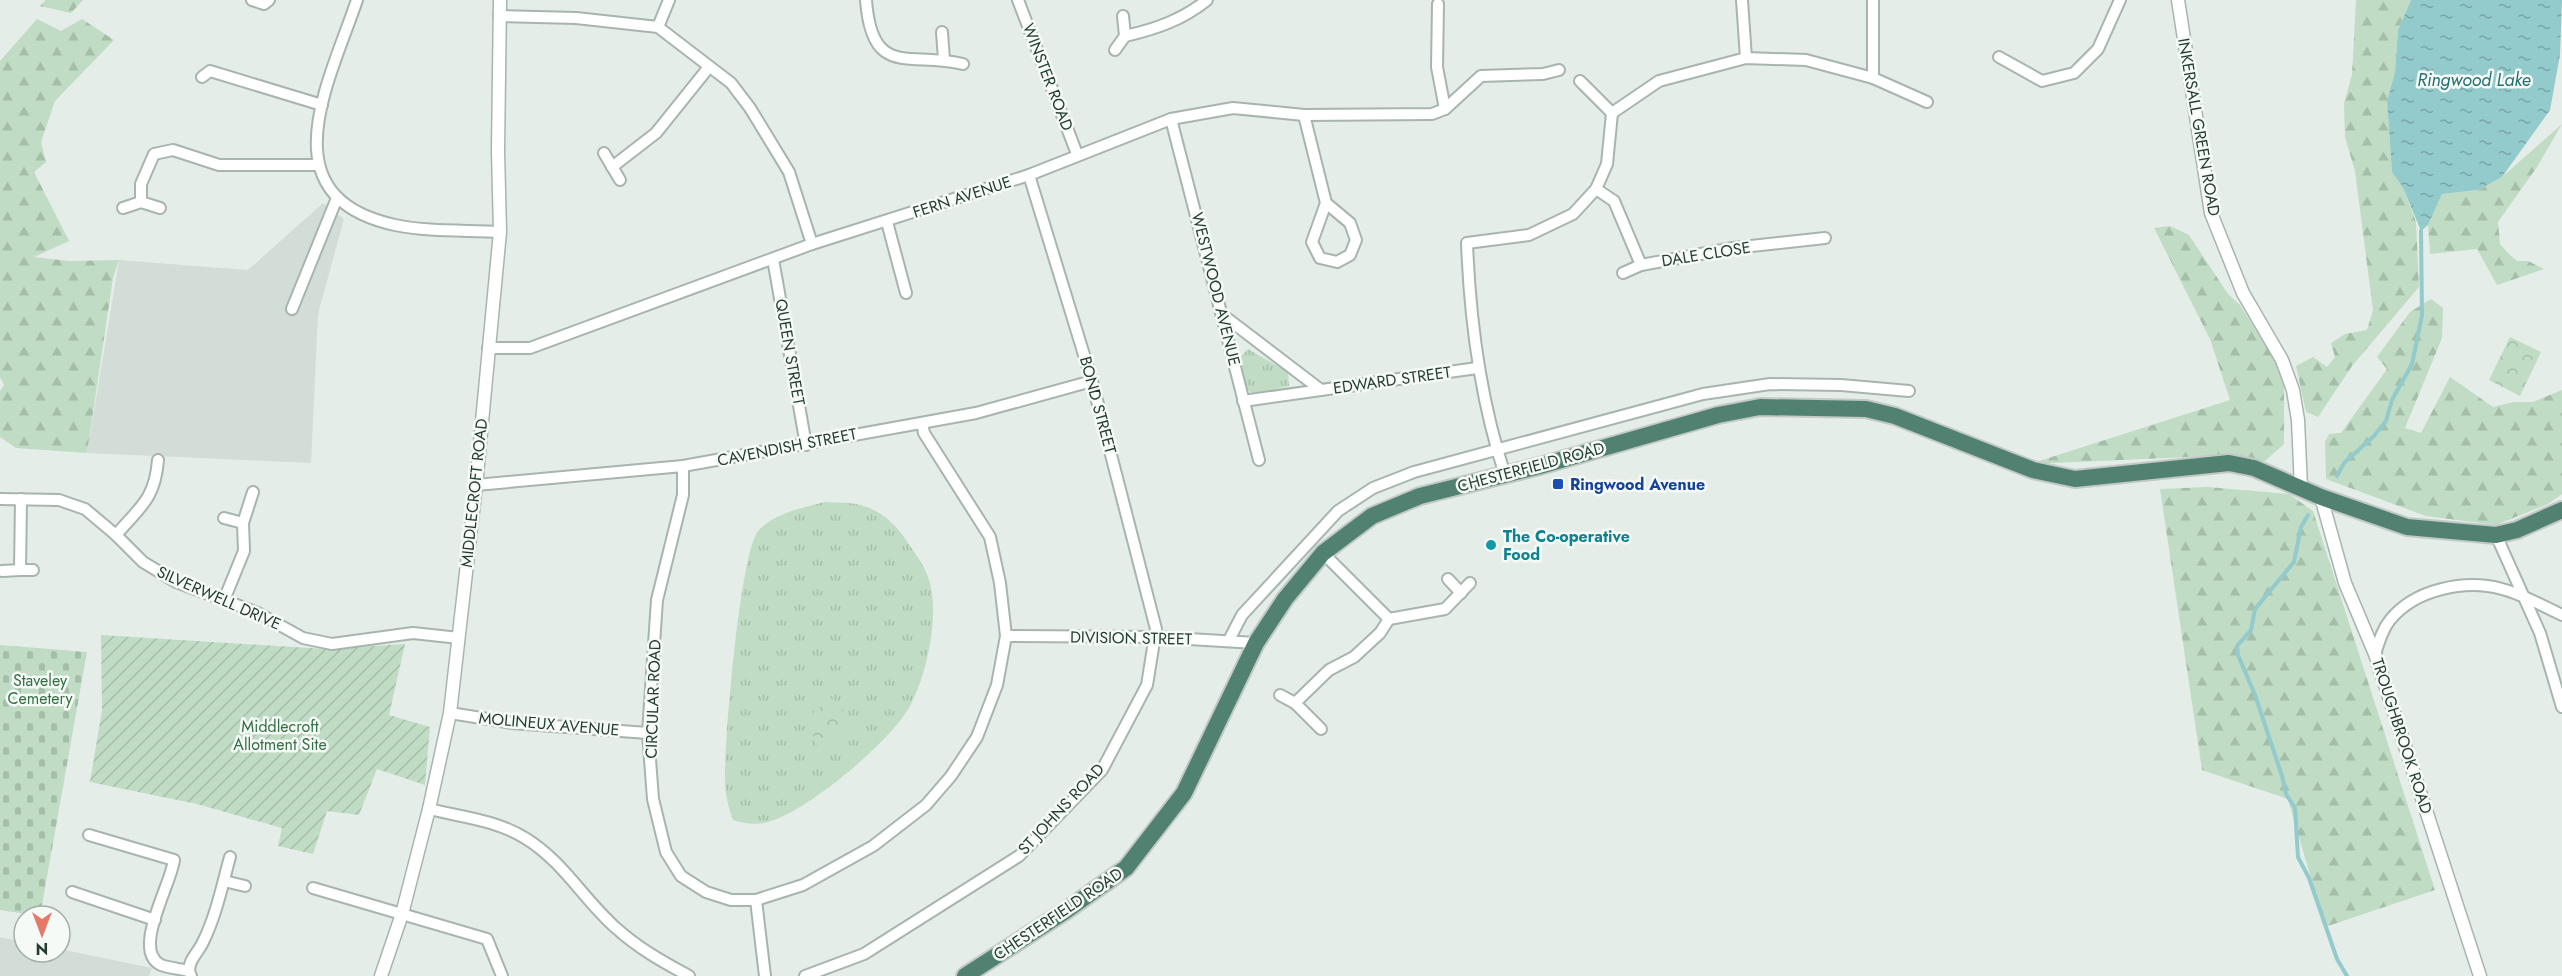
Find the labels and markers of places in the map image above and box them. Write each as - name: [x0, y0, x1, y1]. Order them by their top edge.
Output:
- place label: Ringwood Avenue: [1570, 473, 1705, 496]
- marker: Ringwood Avenue: [1551, 477, 1565, 491]
- place label: The Co-operative Food: [1503, 525, 1630, 566]
- marker: The Co-operative Food: [1484, 538, 1498, 552]

